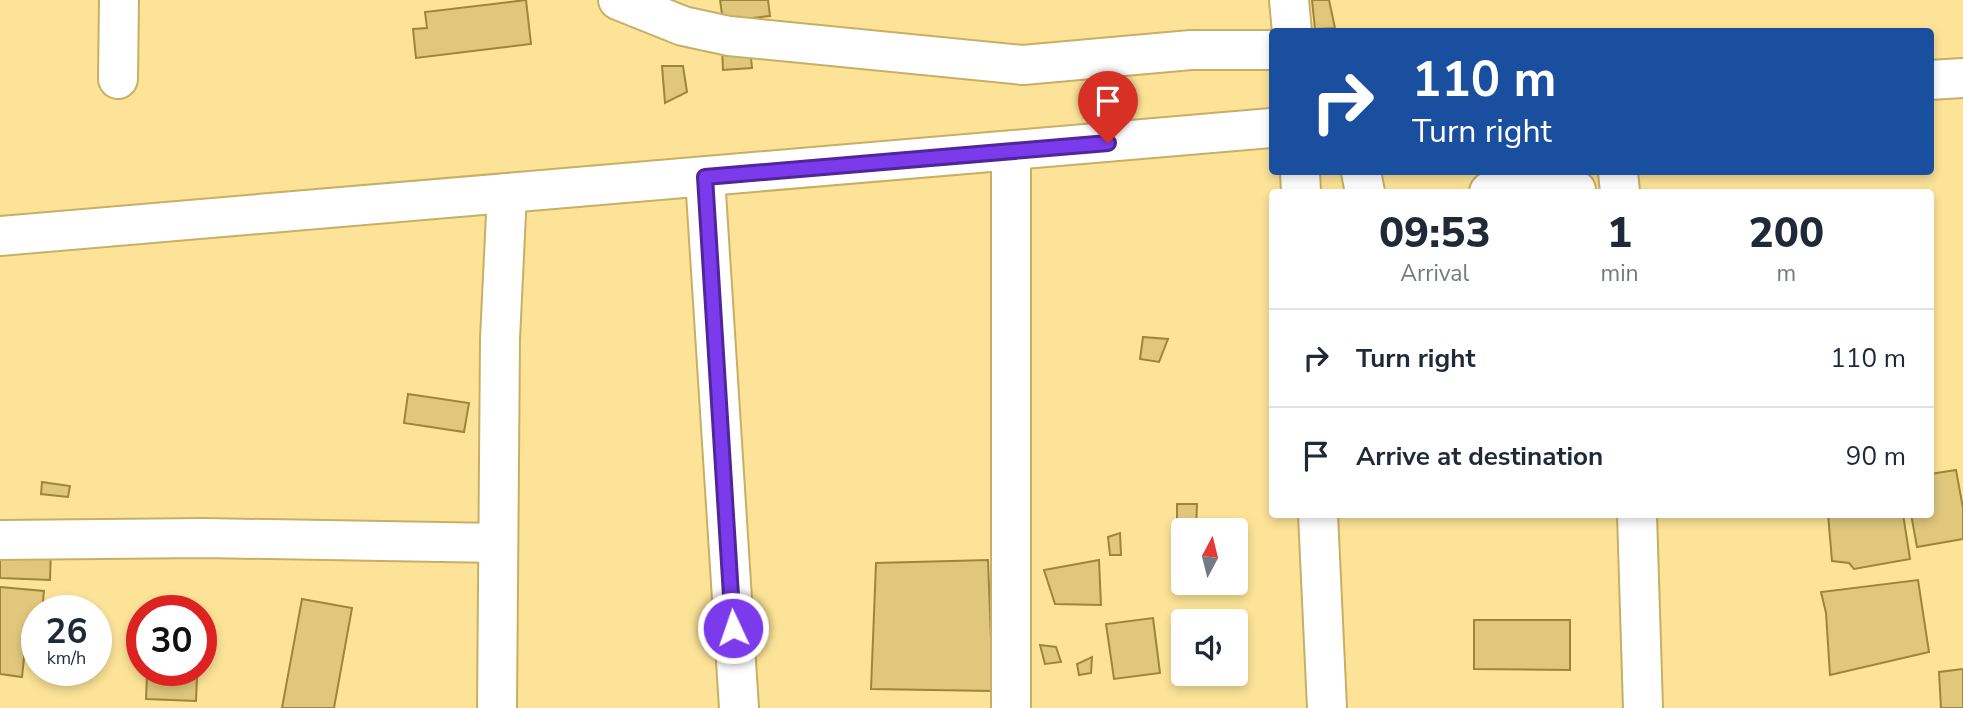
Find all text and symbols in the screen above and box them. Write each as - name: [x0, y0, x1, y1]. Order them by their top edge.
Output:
- text: 110 m: [1412, 46, 1556, 113]
- icon: right: [1297, 56, 1388, 147]
- pin: [1078, 71, 1138, 143]
- icon: arrive: [1089, 82, 1127, 120]
- text: Turn right: [1412, 110, 1552, 153]
- text: 09:53: [1379, 205, 1491, 262]
- text: 1: [1607, 205, 1632, 262]
- text: 200: [1749, 205, 1824, 262]
- text: Arrival: [1400, 258, 1469, 289]
- text: min: [1601, 258, 1639, 289]
- text: m: [1776, 258, 1796, 289]
- icon: right: [1297, 339, 1335, 377]
- text: Turn right: [1356, 341, 1475, 376]
- text: 110 m: [1830, 341, 1906, 376]
- icon: arrive: [1297, 437, 1335, 475]
- text: Arrive at destination: [1356, 439, 1603, 474]
- text: 90 m: [1846, 439, 1906, 474]
- north arrow: [1171, 518, 1248, 595]
- map controls: [1171, 518, 1248, 686]
- position arrow: [696, 591, 770, 665]
- speed limit sign: 30: [126, 595, 217, 686]
- text: 26: [45, 608, 88, 655]
- button: sound: [1171, 609, 1248, 686]
- text: km/h: [47, 646, 86, 670]

